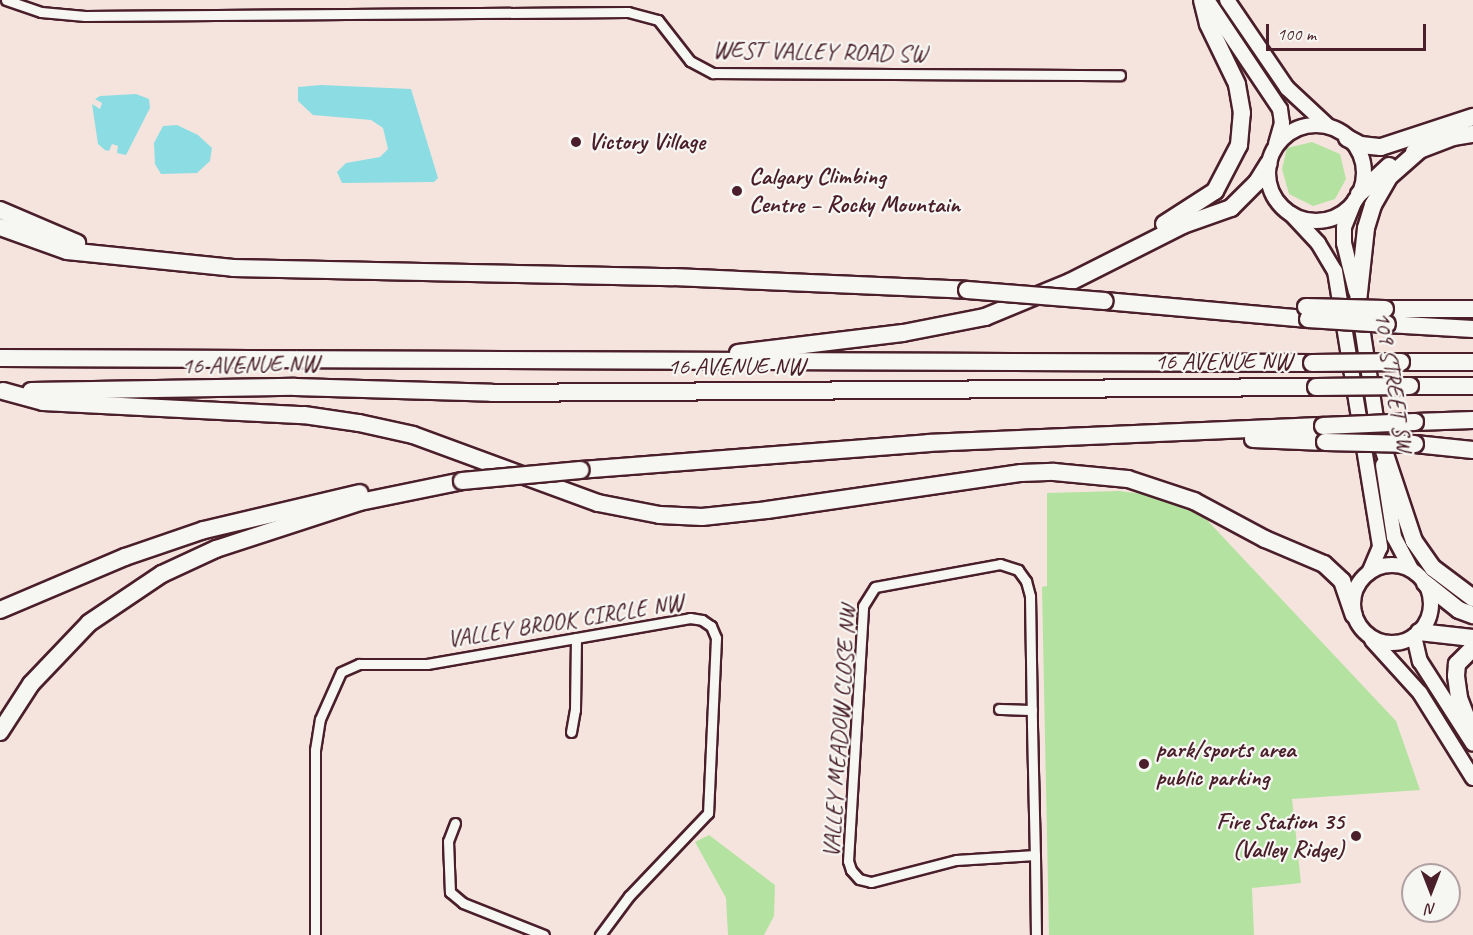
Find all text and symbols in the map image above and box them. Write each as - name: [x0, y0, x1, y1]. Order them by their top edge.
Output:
- scale bar: [1269, 12, 1430, 50]
- text: 100 m: [1277, 23, 1316, 45]
- street label: WEST VALLEY ROAD SW: [713, 36, 927, 68]
- place label: Victory Village: [588, 128, 704, 156]
- marker: Victory Village: [569, 135, 583, 149]
- place label: Calgary Climbing Centre – Rocky Mountain: [749, 163, 959, 219]
- marker: Calgary Climbing Centre – Rocky Mountain: [730, 184, 744, 198]
- street label: 109 STREET SW: [1368, 309, 1418, 455]
- street label: 16 AVENUE NW: [1154, 348, 1292, 376]
- street label: 16 AVENUE NW: [181, 349, 319, 381]
- street label: 16 AVENUE NW: [667, 353, 805, 381]
- street label: VALLEY BROOK CIRCLE NW: [444, 588, 686, 654]
- street label: VALLEY MEADOW CLOSE NW: [817, 603, 863, 859]
- place label: park/sports area public parking: [1156, 736, 1296, 792]
- marker: park/sports area public parking: [1137, 757, 1151, 771]
- place label: Fire Station 35 (Valley Ridge): [1215, 808, 1344, 864]
- marker: Fire Station 35 (Valley Ridge): [1349, 829, 1363, 843]
- north arrow: [1401, 863, 1461, 923]
- text: N: [1426, 899, 1436, 919]

